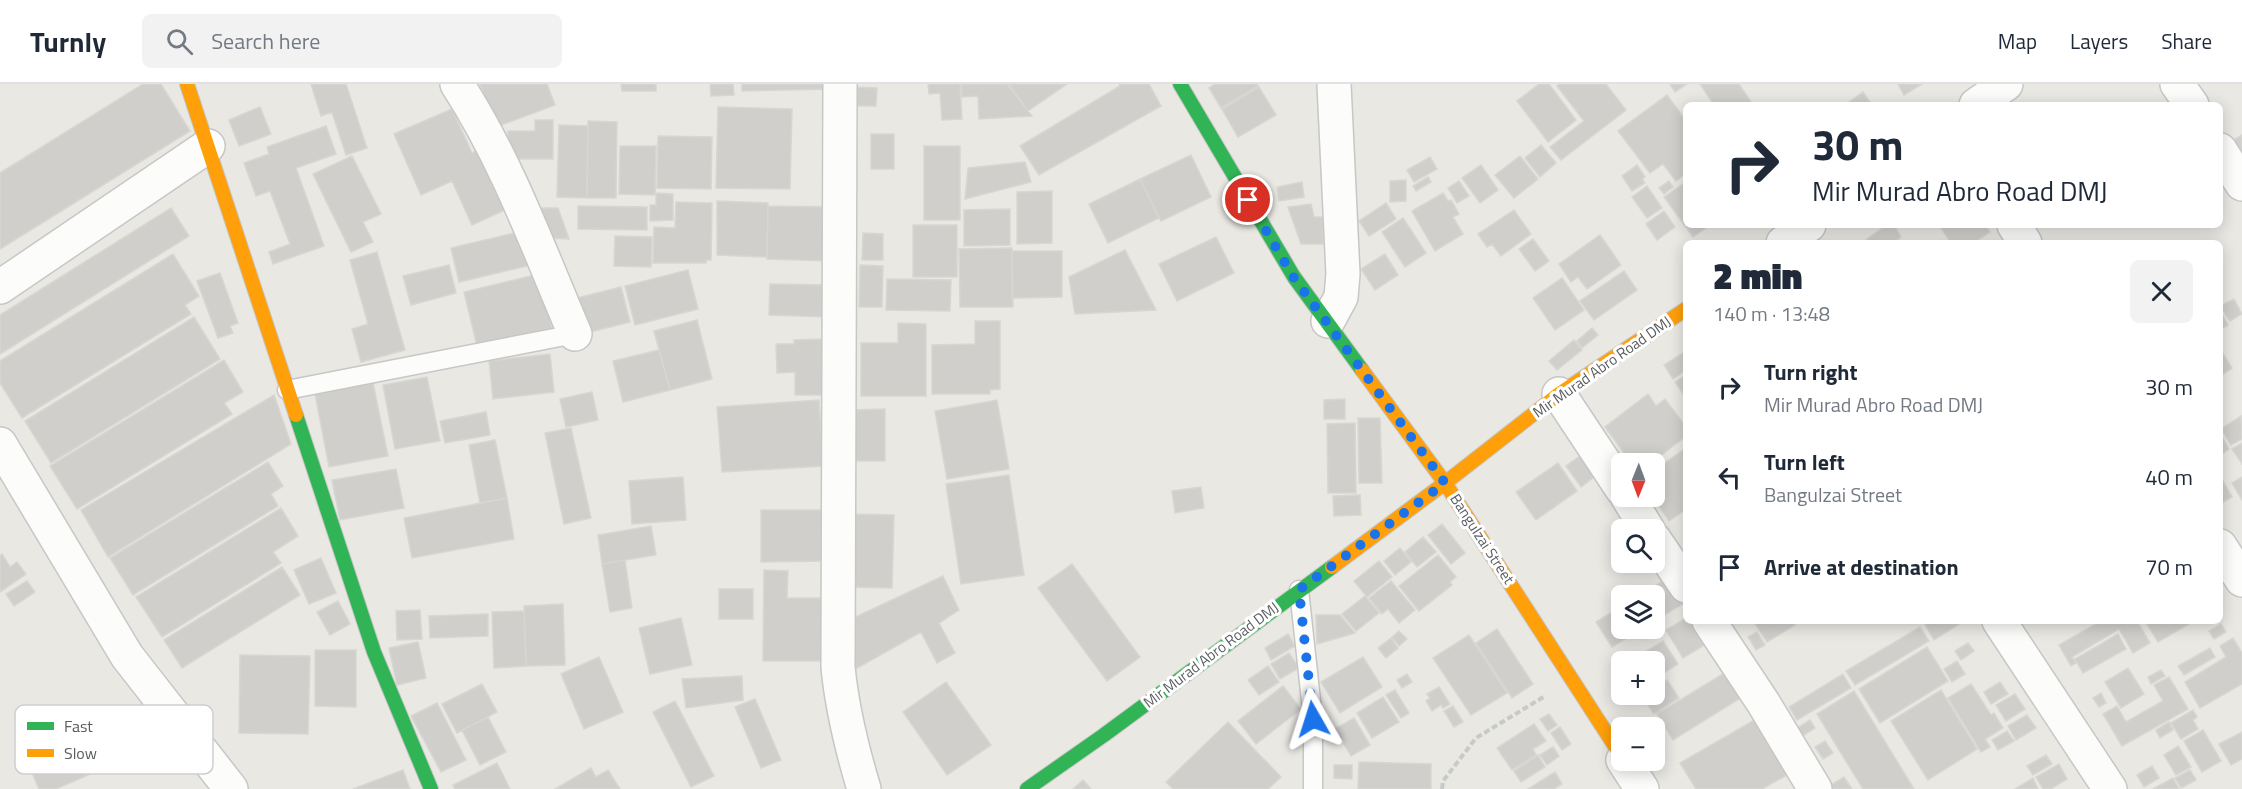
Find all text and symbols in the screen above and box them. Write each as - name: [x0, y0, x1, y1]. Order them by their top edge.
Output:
- search box: [142, 14, 562, 68]
- text: Turnly: [30, 20, 106, 63]
- text: Search here: [211, 24, 320, 58]
- icon: search: [163, 25, 196, 58]
- text: Map: [1998, 25, 2037, 57]
- text: Layers: [2070, 25, 2128, 57]
- text: Share: [2161, 25, 2212, 57]
- text: 30 m: [1812, 112, 1904, 176]
- icon: right: [1713, 126, 1791, 204]
- text: Mir Murad Abro Road DMJ: [1812, 170, 2108, 211]
- pin: [1222, 174, 1273, 225]
- icon: arrive: [1231, 183, 1264, 216]
- text: 2 min: [1713, 248, 1802, 303]
- button: close: [2130, 260, 2193, 323]
- text: 140 m · 13:48: [1713, 298, 1830, 329]
- street label: Mir Murad Abro Road DMJ: [1528, 310, 1676, 423]
- text: Turn right: [1764, 355, 1858, 389]
- text: 30 m: [2145, 370, 2193, 404]
- icon: right: [1713, 371, 1746, 404]
- text: Mir Murad Abro Road DMJ: [1764, 389, 1983, 420]
- text: Turn left: [1764, 445, 1845, 479]
- north arrow: [1611, 453, 1665, 507]
- map controls: [1611, 453, 1665, 771]
- text: 40 m: [2145, 460, 2193, 494]
- icon: left: [1713, 461, 1746, 494]
- text: Bangulzai Street: [1764, 479, 1902, 510]
- street label: Bangulzai Street: [1445, 489, 1521, 589]
- button: search: [1611, 519, 1665, 573]
- text: Arrive at destination: [1764, 550, 1959, 584]
- text: 70 m: [2145, 550, 2193, 584]
- icon: arrive: [1713, 551, 1746, 584]
- button: layers: [1611, 585, 1665, 639]
- street label: Mir Murad Abro Road DMJ: [1138, 596, 1283, 713]
- button: +: [1611, 651, 1665, 705]
- position arrow: [1281, 687, 1345, 751]
- legend: [15, 705, 213, 774]
- text: Fast: [64, 714, 93, 738]
- button: −: [1611, 717, 1665, 771]
- text: Slow: [64, 741, 97, 765]

